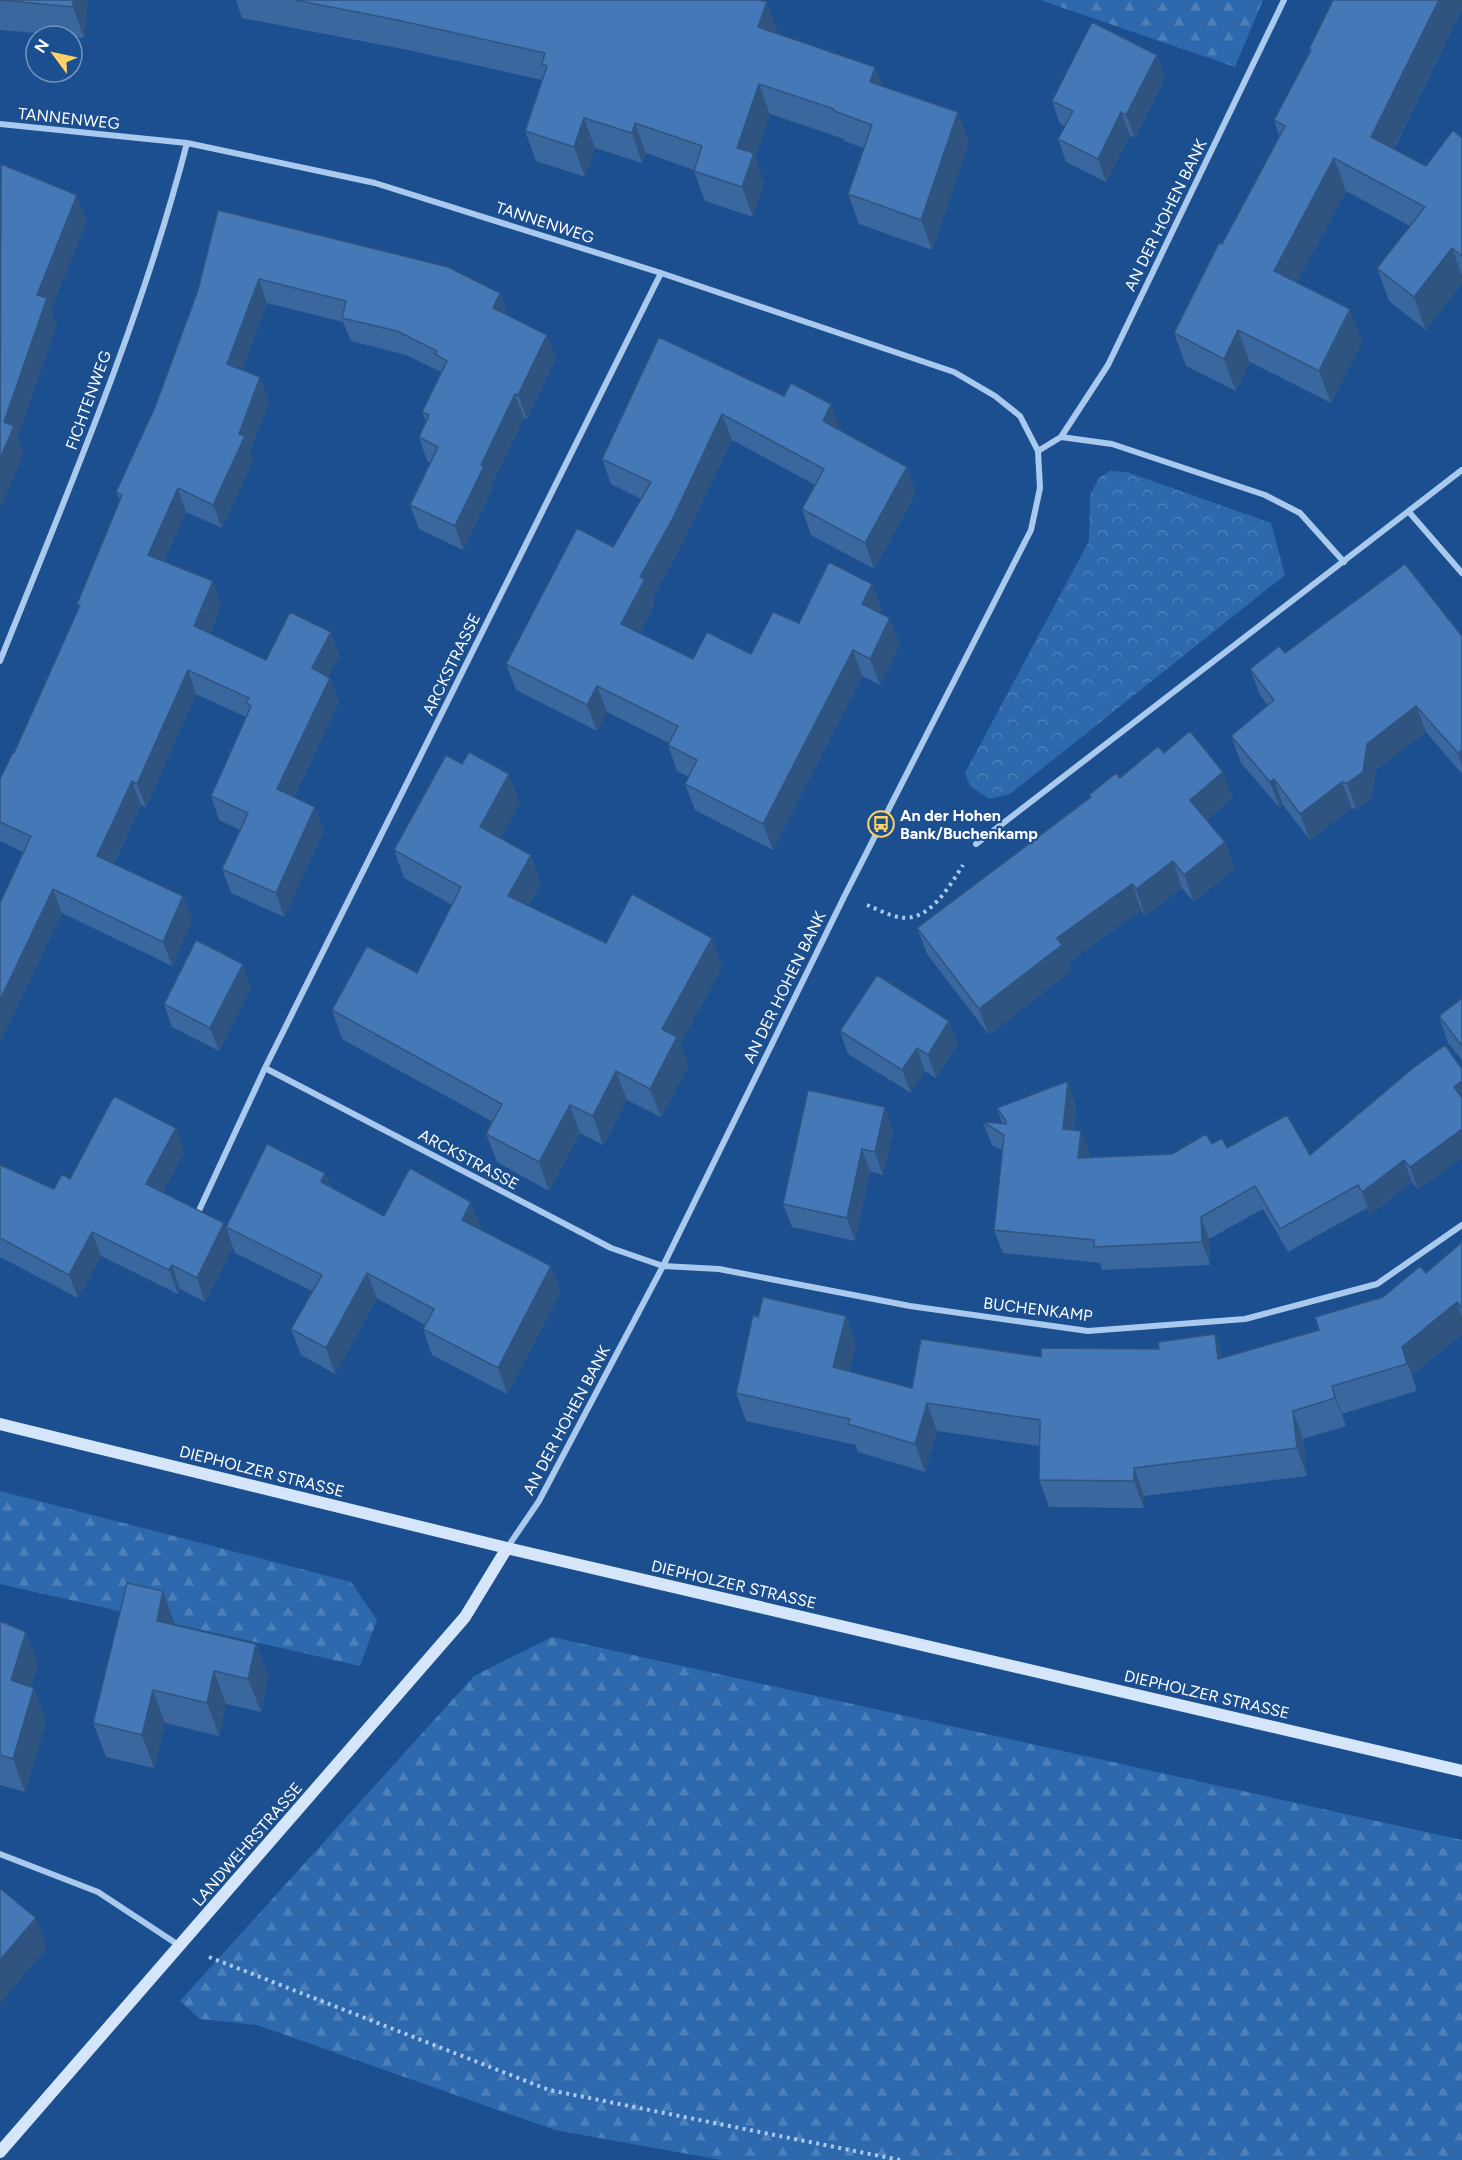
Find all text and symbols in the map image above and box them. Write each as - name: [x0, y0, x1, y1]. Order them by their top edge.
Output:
- north arrow: [24, 24, 84, 84]
- text: N: [31, 36, 53, 56]
- street label: TANNENWEG: [17, 104, 121, 133]
- street label: AN DER HOHEN BANK: [1120, 136, 1211, 294]
- street label: TANNENWEG: [493, 198, 596, 247]
- street label: FICHTENWEG: [62, 348, 115, 452]
- street label: ARCKSTRASSE: [419, 610, 484, 718]
- place label: An der Hohen Bank/Buchenkamp: [900, 806, 1038, 843]
- bus stop icon: An der Hohen Bank/Buchenkamp: [866, 809, 896, 839]
- street label: AN DER HOHEN BANK: [739, 908, 830, 1066]
- street label: ARCKSTRASSE: [415, 1125, 522, 1194]
- street label: BUCHENKAMP: [982, 1293, 1094, 1326]
- street label: AN DER HOHEN BANK: [519, 1342, 614, 1498]
- street label: DIEPHOLZER STRASSE: [177, 1442, 346, 1501]
- street label: DIEPHOLZER STRASSE: [649, 1556, 818, 1613]
- street label: DIEPHOLZER STRASSE: [1122, 1666, 1291, 1723]
- street label: LANDWEHRSTRASSE: [188, 1779, 306, 1910]

